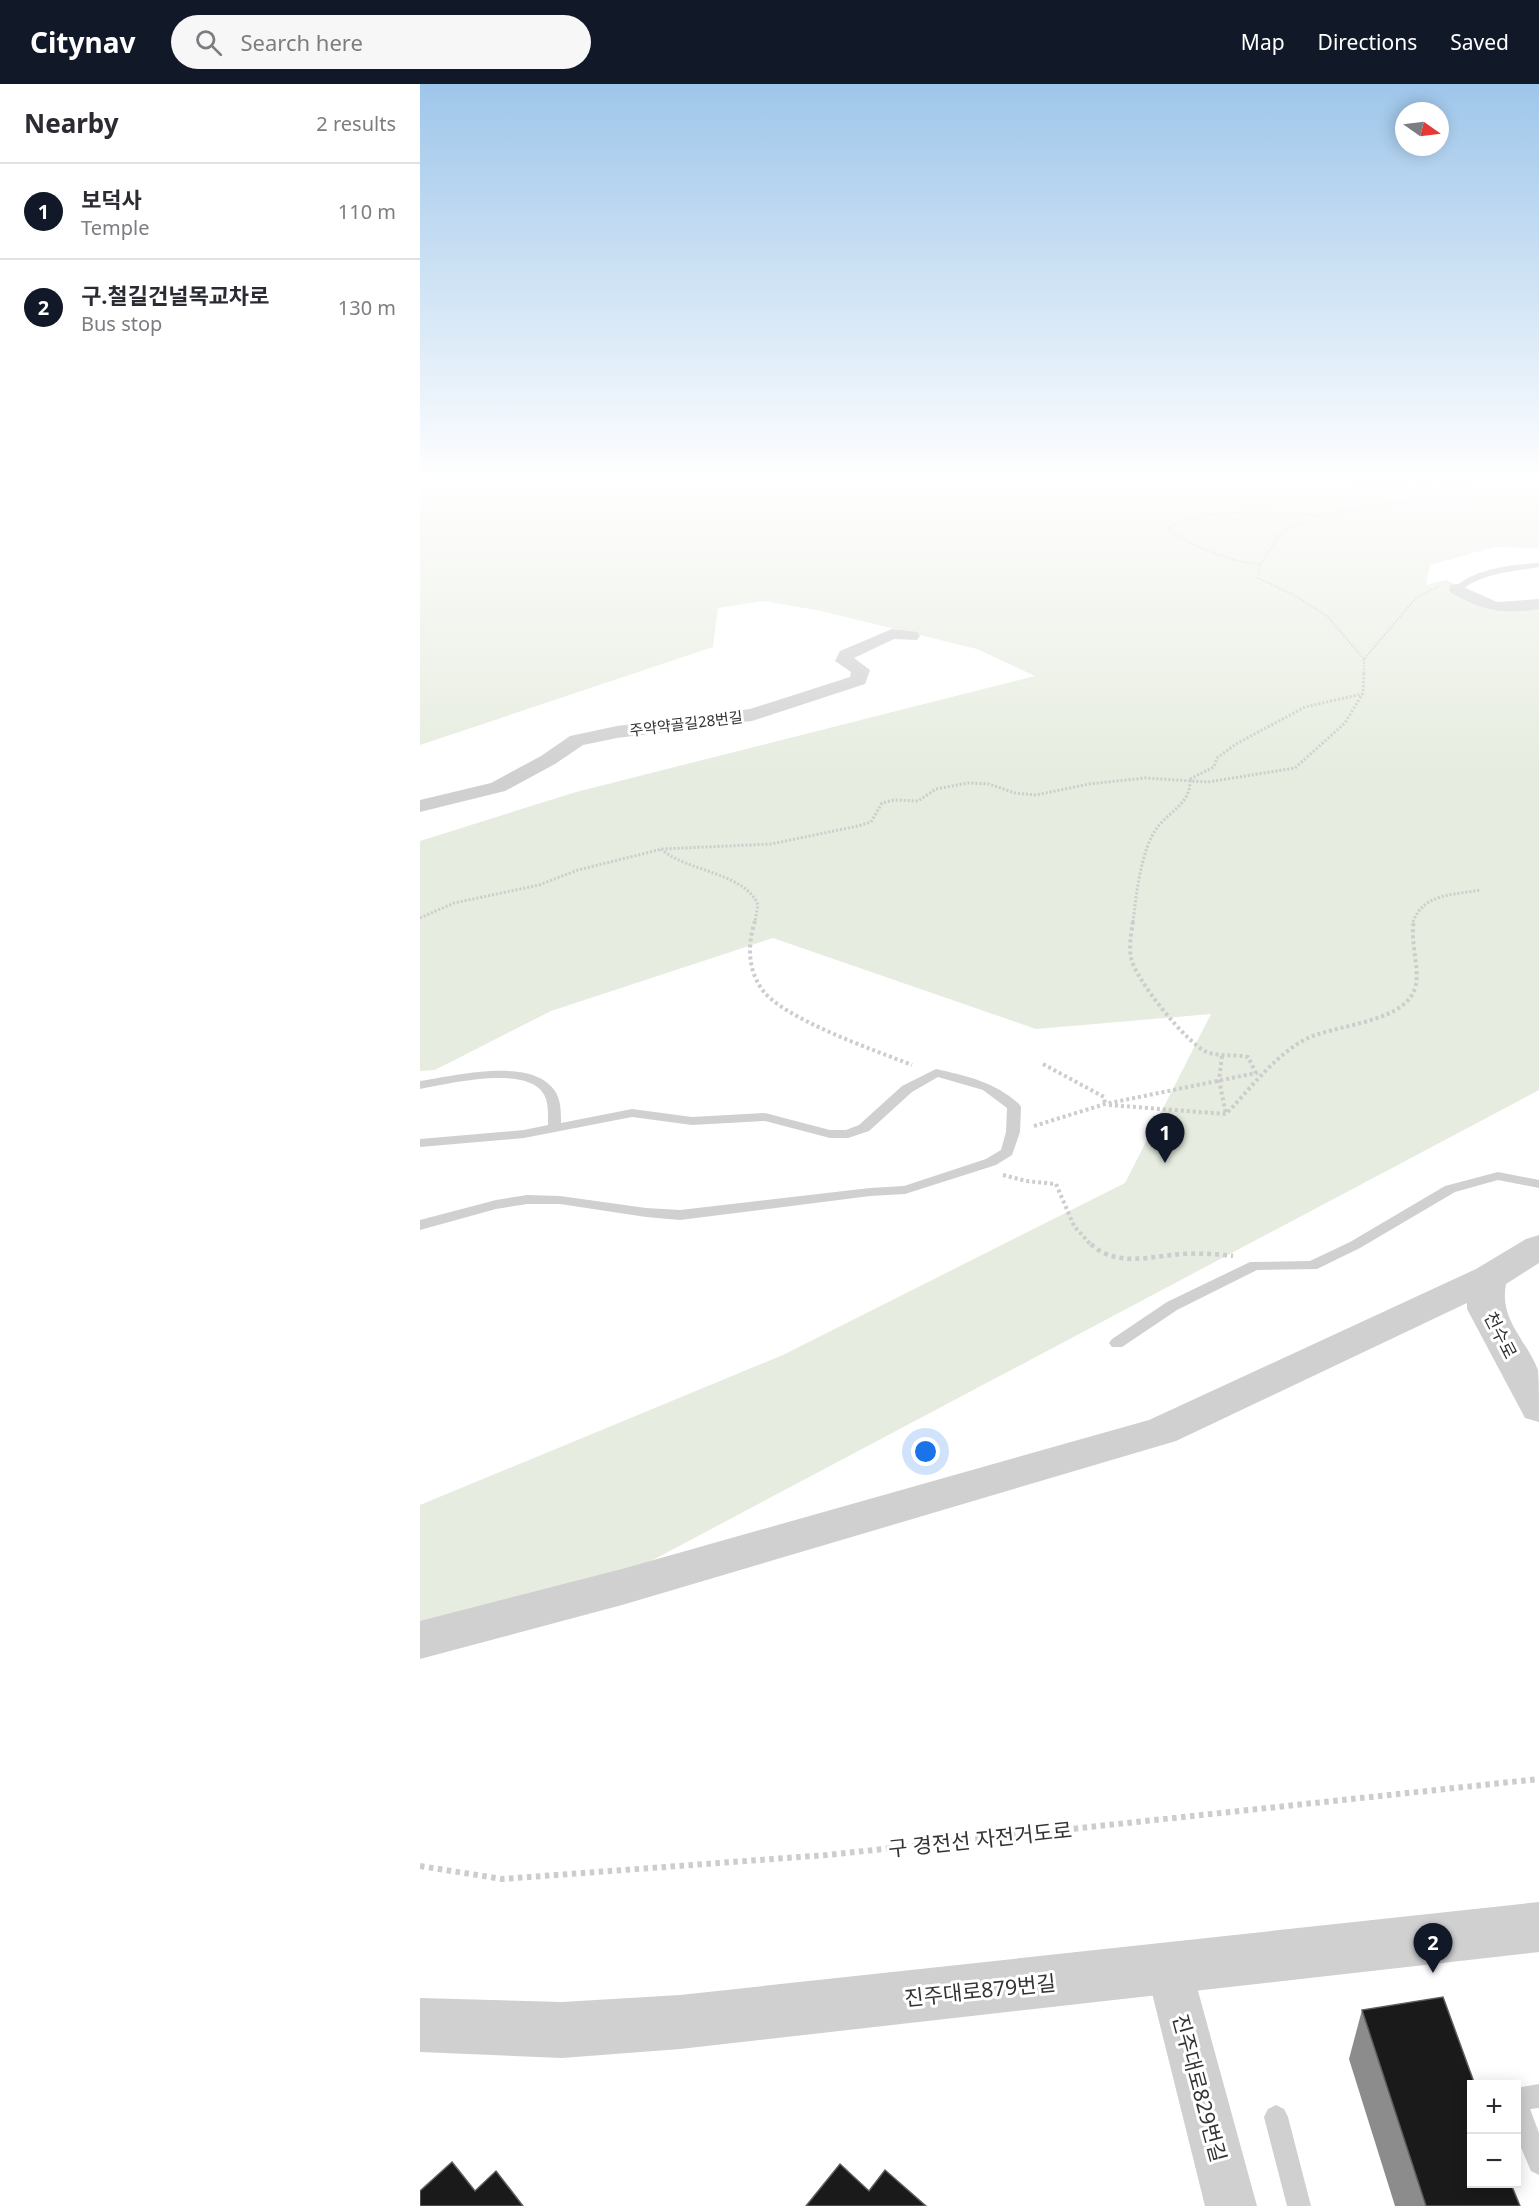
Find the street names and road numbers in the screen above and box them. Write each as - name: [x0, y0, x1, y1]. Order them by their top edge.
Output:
- street label: 주약약골길28번길: [628, 706, 744, 740]
- street label: 천수로: [1479, 1307, 1523, 1363]
- street label: 구 경전선 자전거도로: [887, 1815, 1073, 1863]
- street label: 진주대로879번길: [903, 1968, 1057, 2012]
- street label: 진주대로829번길: [1167, 2011, 1233, 2165]

